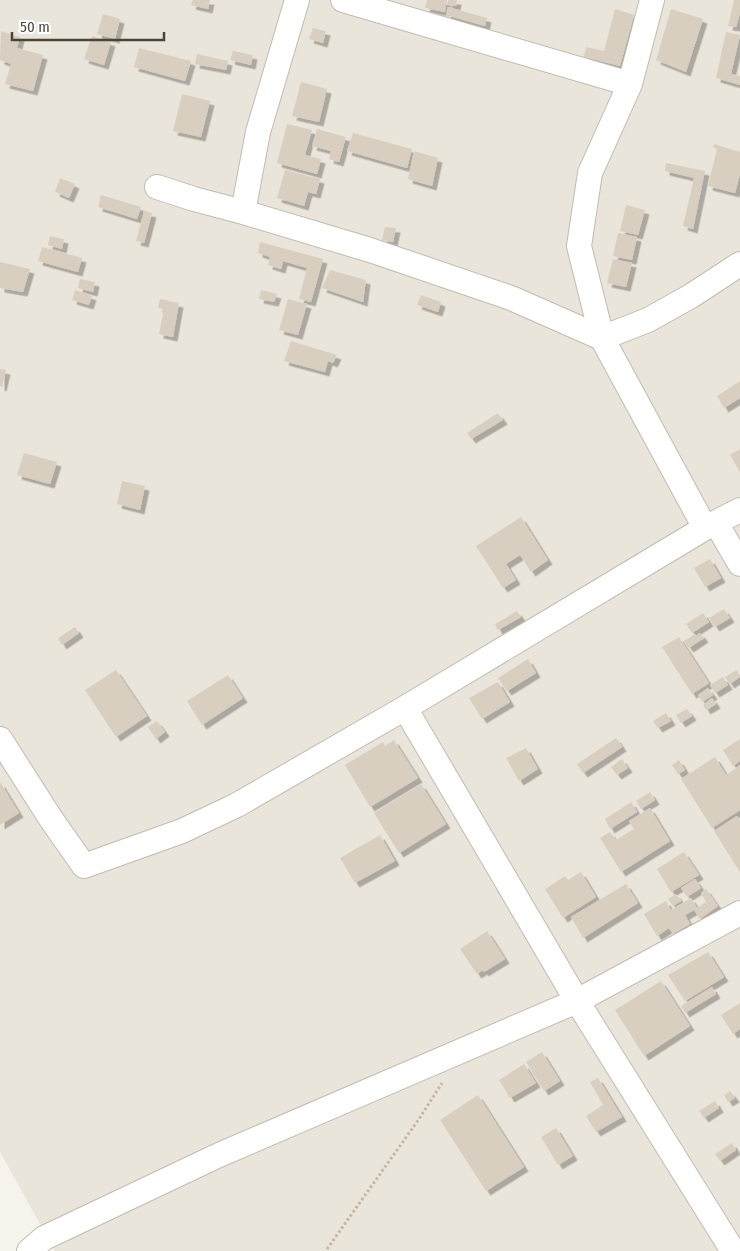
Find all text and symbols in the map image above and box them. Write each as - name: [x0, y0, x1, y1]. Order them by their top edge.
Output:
- scale bar: [12, 10, 165, 42]
- text: 50 m: [20, 18, 50, 36]

